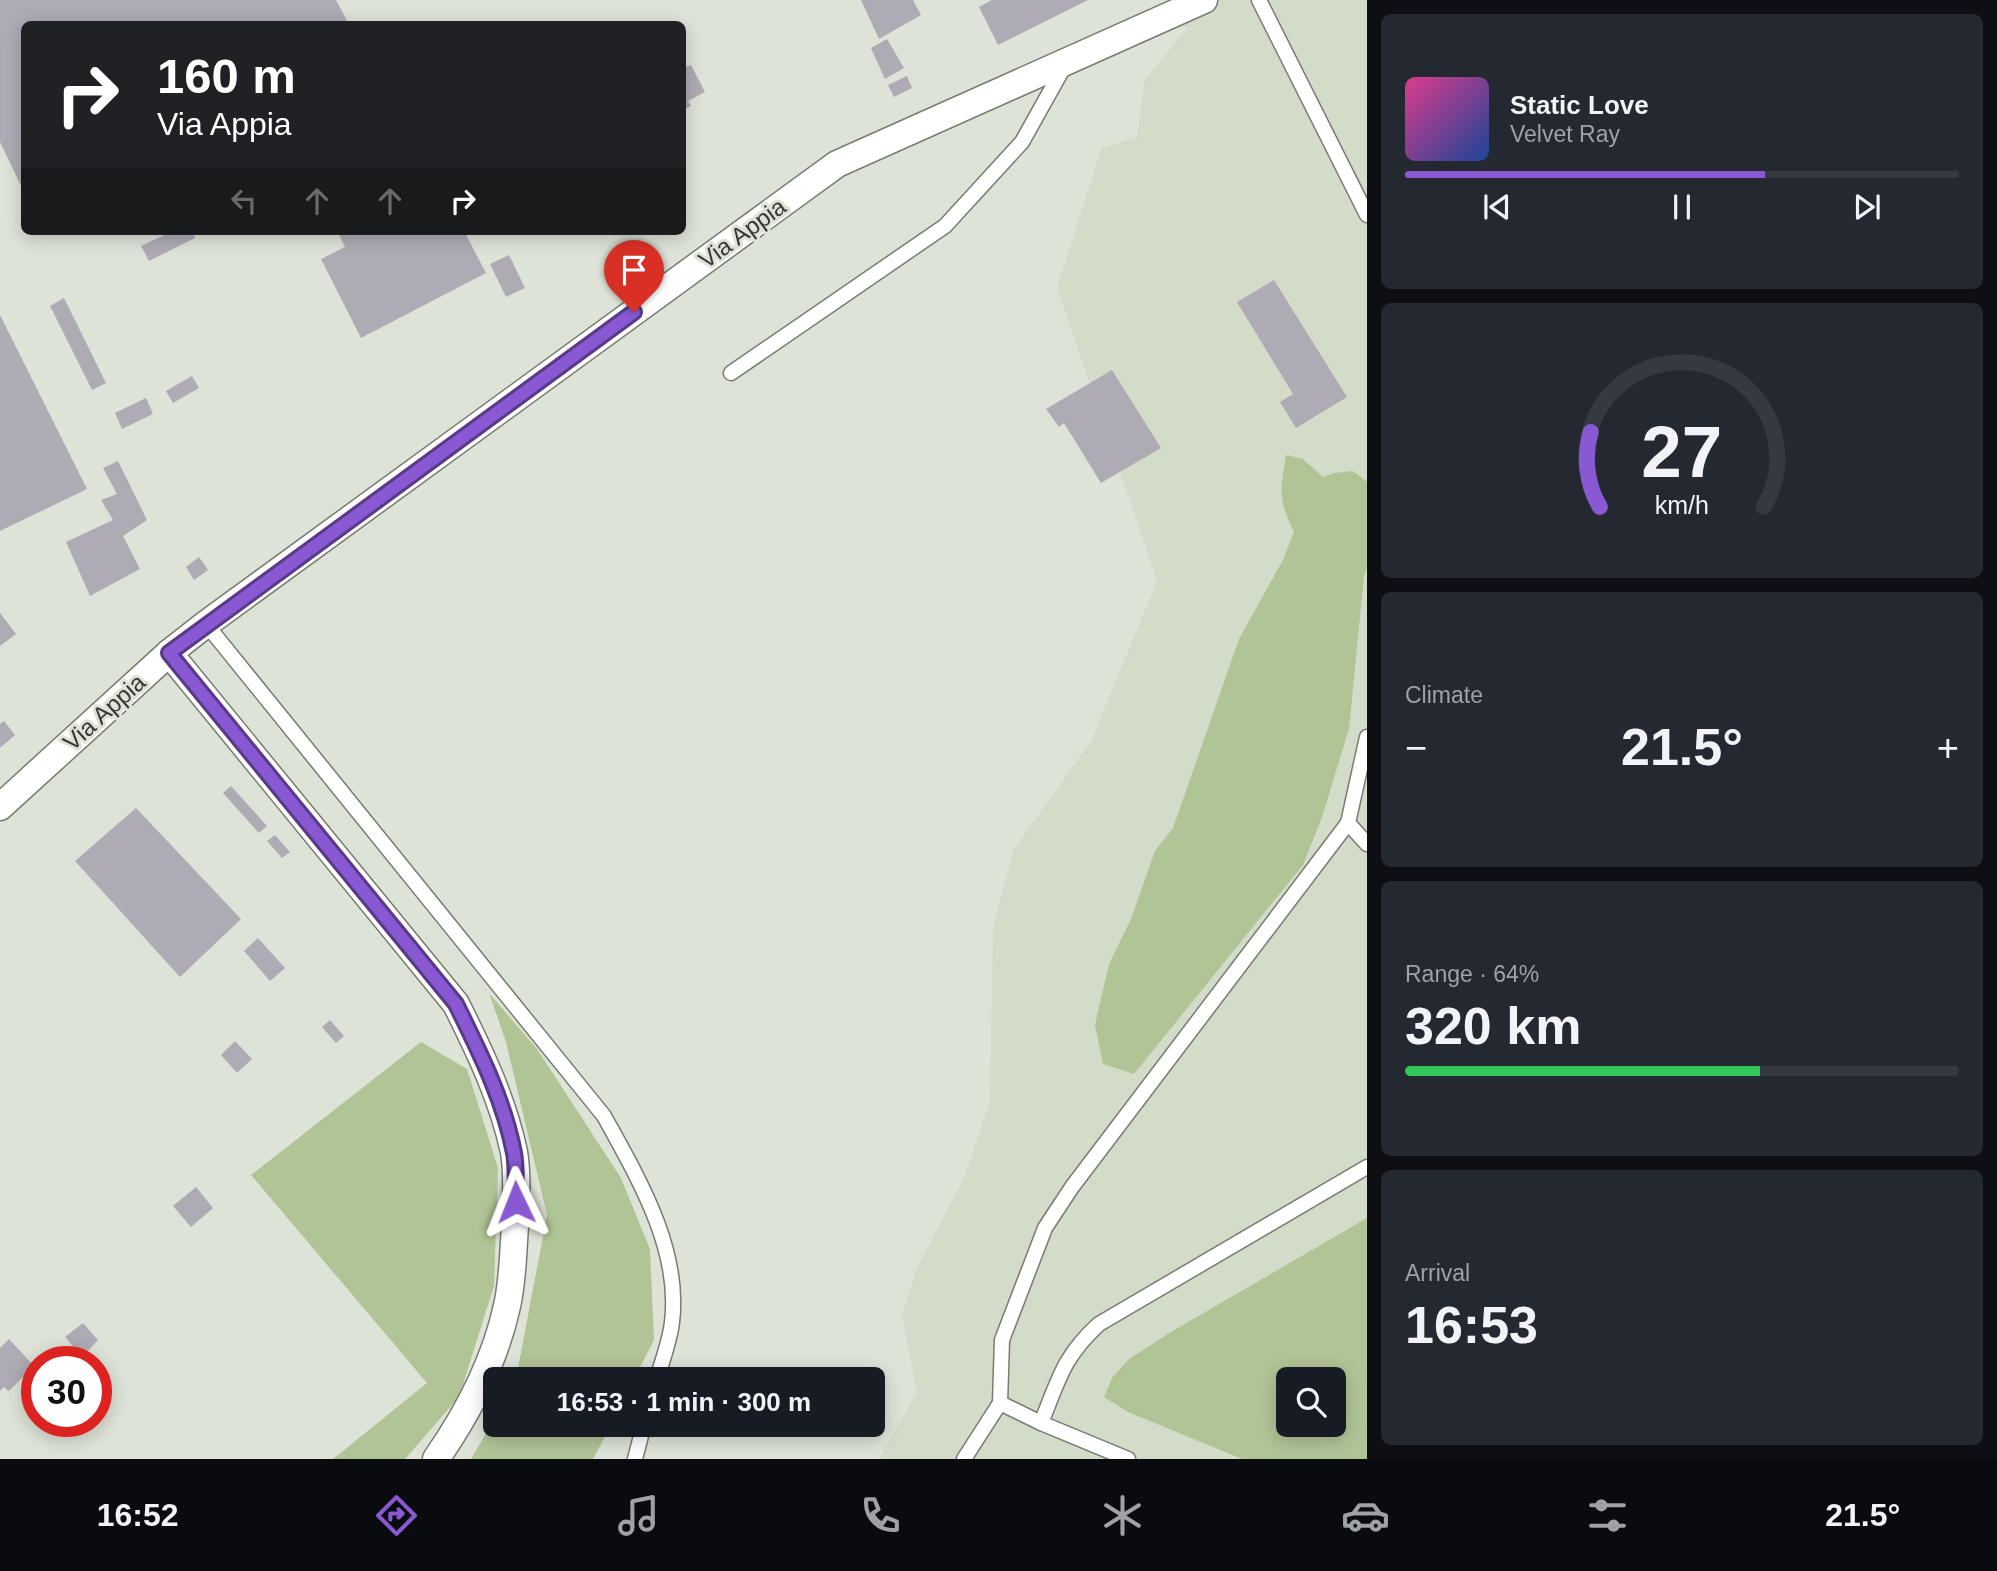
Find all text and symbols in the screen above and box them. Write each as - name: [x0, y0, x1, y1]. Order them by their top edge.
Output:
- icon: right: [42, 49, 133, 140]
- text: 160 m: [157, 49, 296, 103]
- text: Static Love: [1510, 90, 1649, 120]
- text: Via Appia: [157, 106, 292, 142]
- text: Velvet Ray: [1510, 121, 1620, 147]
- icon: left: [225, 182, 263, 220]
- icon: ahead: [298, 182, 336, 220]
- icon: ahead: [371, 182, 409, 220]
- icon: right: [444, 182, 482, 220]
- icon: previous: [1478, 188, 1516, 226]
- icon: pause: [1663, 188, 1701, 226]
- icon: next: [1848, 188, 1886, 226]
- street label: Via Appia: [693, 192, 791, 274]
- pin: [604, 240, 664, 312]
- icon: arrive: [615, 251, 653, 289]
- text: 27: [1642, 411, 1722, 492]
- text: km/h: [1655, 490, 1709, 518]
- street label: Via Appia: [57, 668, 151, 756]
- text: Climate: [1405, 682, 1483, 708]
- text: 21.5°: [1621, 718, 1743, 776]
- text: −: [1405, 727, 1427, 769]
- text: +: [1937, 727, 1959, 769]
- text: Range · 64%: [1405, 961, 1539, 987]
- text: 320 km: [1405, 997, 1581, 1055]
- position arrow: [479, 1165, 553, 1239]
- text: Arrival: [1405, 1260, 1470, 1286]
- text: 16:53: [1405, 1296, 1538, 1354]
- speed limit sign: 30: [21, 1346, 112, 1437]
- map controls: [1276, 1367, 1346, 1437]
- button: search: [1276, 1367, 1346, 1437]
- text: 16:53 · 1 min · 300 m: [557, 1387, 811, 1417]
- icon: directions: [372, 1491, 421, 1540]
- icon: music: [614, 1491, 663, 1540]
- icon: phone: [856, 1491, 905, 1540]
- icon: climate: [1098, 1491, 1147, 1540]
- icon: car: [1341, 1491, 1390, 1540]
- icon: filters: [1583, 1491, 1632, 1540]
- text: 16:52: [97, 1497, 178, 1533]
- text: 21.5°: [1825, 1497, 1900, 1533]

